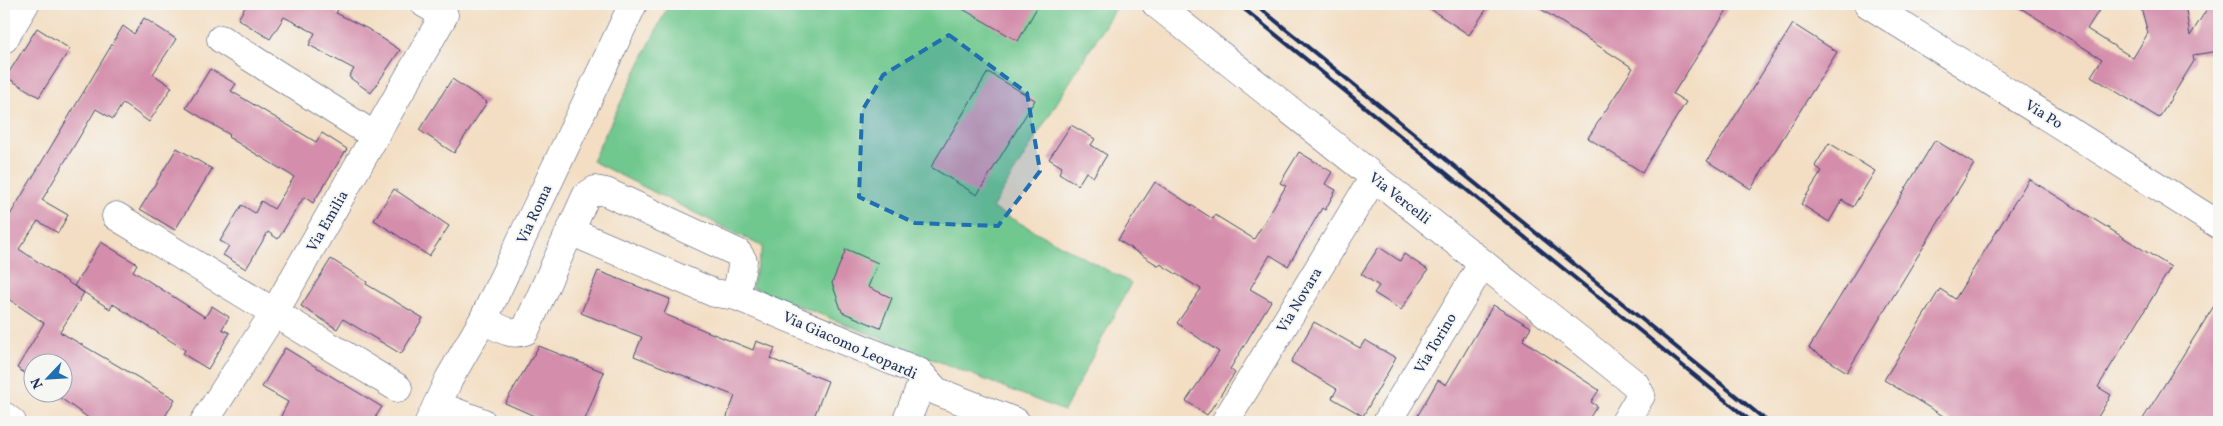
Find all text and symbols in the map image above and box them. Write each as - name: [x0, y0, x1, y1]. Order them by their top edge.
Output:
- street label: Via Po: [2020, 96, 2066, 135]
- street label: Via Vercelli: [1364, 168, 1435, 230]
- street label: Via Roma: [512, 182, 558, 248]
- street label: Via Emilia: [302, 187, 354, 256]
- street label: Via Novara: [1273, 264, 1328, 337]
- street label: Via Giacomo Leopardi: [779, 307, 920, 385]
- street label: Via Torino: [1410, 309, 1463, 378]
- north arrow: [22, 354, 72, 404]
- text: N: [27, 374, 48, 391]

